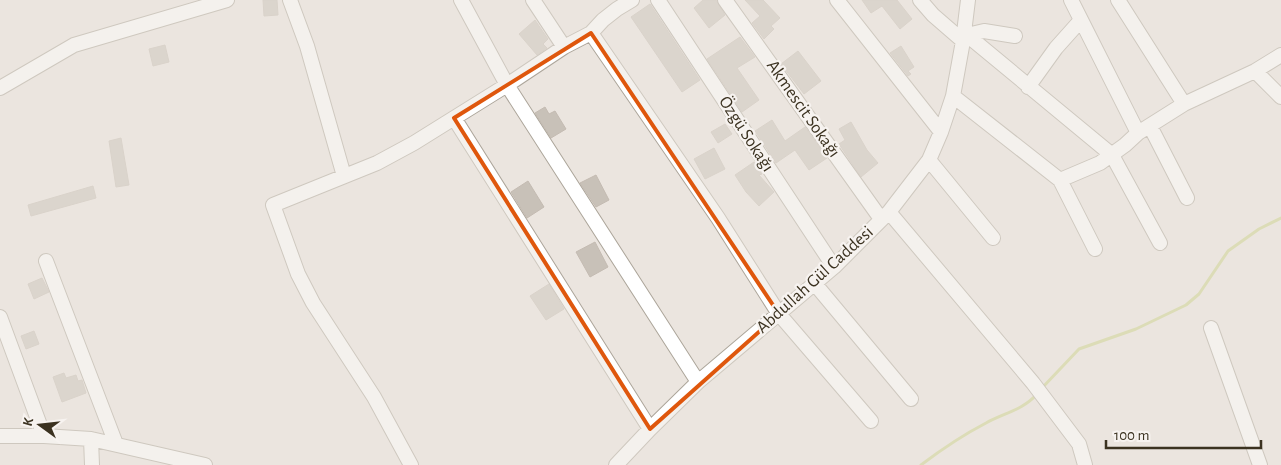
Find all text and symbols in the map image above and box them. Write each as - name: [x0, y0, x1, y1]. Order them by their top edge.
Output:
- street label: Akmescit Sokağı: [763, 57, 843, 161]
- street label: Özgü Sokağı: [715, 92, 779, 175]
- street label: Abdullah Gül Caddesi: [753, 223, 877, 337]
- north arrow: [15, 400, 65, 450]
- text: K: [21, 415, 36, 428]
- scale bar: [1106, 418, 1261, 450]
- text: 100 m: [1114, 428, 1149, 443]

